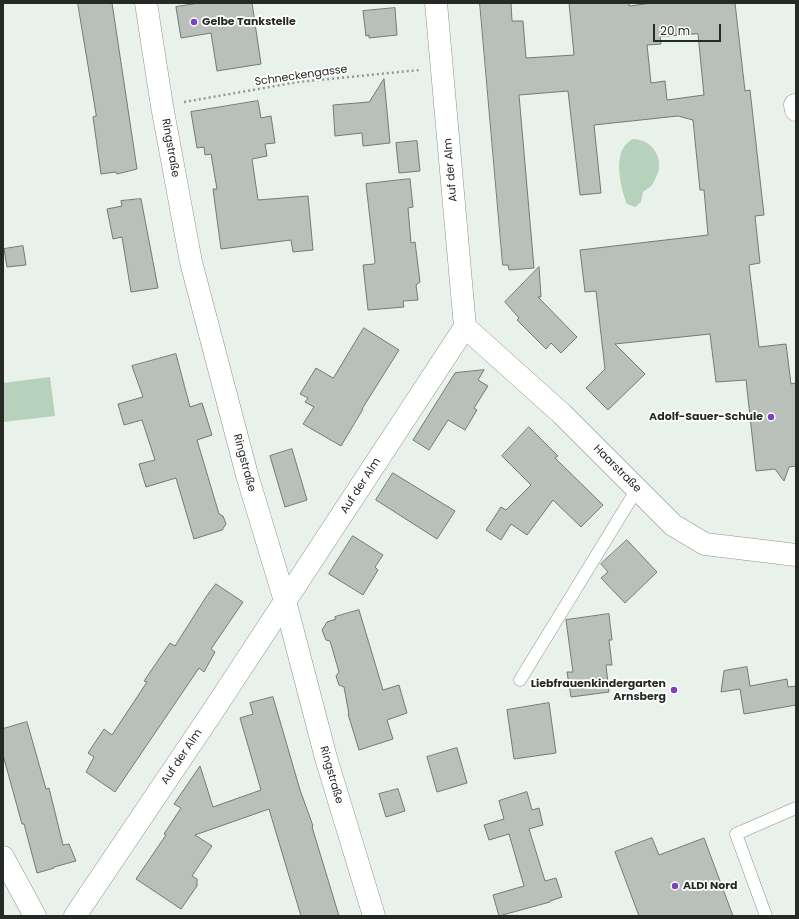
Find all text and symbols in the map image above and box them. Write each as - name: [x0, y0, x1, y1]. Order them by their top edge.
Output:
- place label: Gelbe Tankstelle: [202, 15, 296, 29]
- scale bar: [655, 16, 723, 42]
- marker: Gelbe Tankstelle: [189, 17, 199, 27]
- text: 20 m: [660, 22, 690, 39]
- street label: Schneckengasse: [254, 63, 348, 89]
- street label: Ringstraße: [158, 118, 182, 178]
- street label: Auf der Alm: [442, 138, 460, 202]
- place label: Adolf-Sauer-Schule: [649, 410, 763, 424]
- marker: Adolf-Sauer-Schule: [766, 412, 776, 422]
- street label: Ringstraße: [230, 433, 258, 493]
- street label: Haarstraße: [590, 442, 644, 496]
- street label: Auf der Alm: [338, 456, 384, 516]
- place label: Liebfrauenkindergarten Arnsberg: [531, 677, 666, 703]
- marker: Liebfrauenkindergarten Arnsberg: [669, 685, 679, 695]
- street label: Auf der Alm: [159, 727, 205, 787]
- street label: Ringstraße: [316, 745, 346, 805]
- place label: ALDI Nord: [683, 879, 737, 893]
- marker: ALDI Nord: [670, 881, 680, 891]

